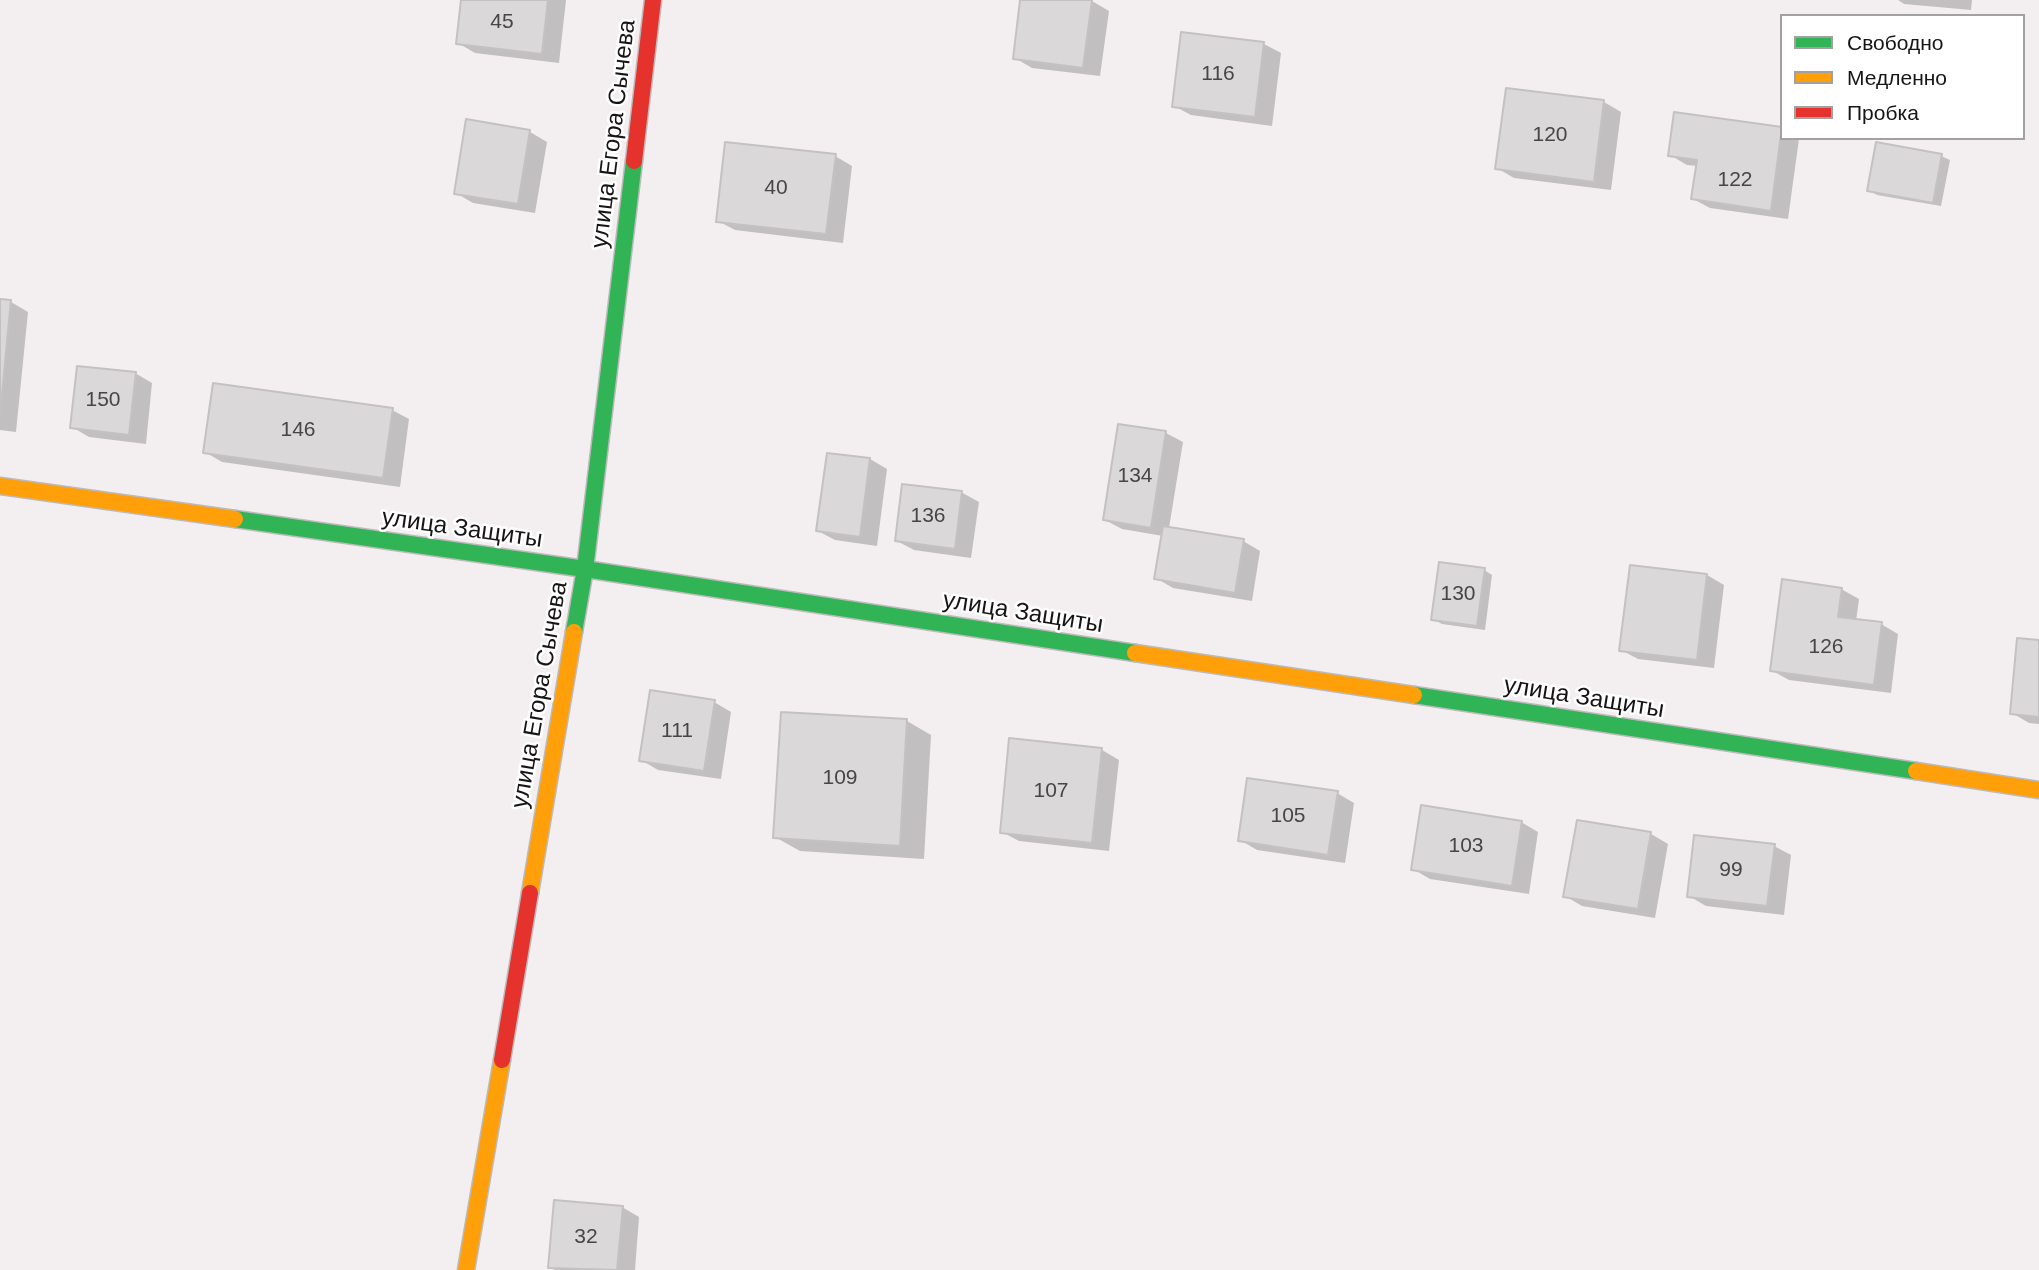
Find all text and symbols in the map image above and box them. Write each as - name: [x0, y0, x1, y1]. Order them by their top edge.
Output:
- house number: 45: [490, 9, 514, 35]
- legend: [1780, 14, 2025, 140]
- street label: улица Егора Сычева: [586, 18, 642, 250]
- text: Свободно: [1847, 31, 1944, 54]
- house number: 116: [1201, 61, 1235, 87]
- text: Медленно: [1847, 66, 1947, 89]
- text: Пробка: [1847, 101, 1919, 124]
- house number: 120: [1532, 122, 1568, 148]
- house number: 122: [1717, 167, 1753, 193]
- house number: 40: [764, 175, 788, 201]
- house number: 150: [85, 387, 121, 413]
- house number: 146: [280, 417, 316, 443]
- house number: 134: [1117, 463, 1153, 489]
- street label: улица Защиты: [380, 503, 544, 555]
- house number: 136: [910, 503, 946, 529]
- street label: улица Егора Сычева: [506, 579, 574, 811]
- house number: 130: [1440, 581, 1476, 607]
- street label: улица Защиты: [941, 586, 1105, 640]
- house number: 126: [1808, 634, 1844, 660]
- street label: улица Защиты: [1502, 671, 1666, 725]
- house number: 111: [661, 718, 693, 744]
- house number: 109: [822, 765, 858, 791]
- house number: 107: [1033, 778, 1069, 804]
- house number: 105: [1270, 803, 1306, 829]
- house number: 103: [1448, 833, 1484, 859]
- house number: 99: [1719, 857, 1743, 883]
- house number: 32: [574, 1224, 598, 1250]

